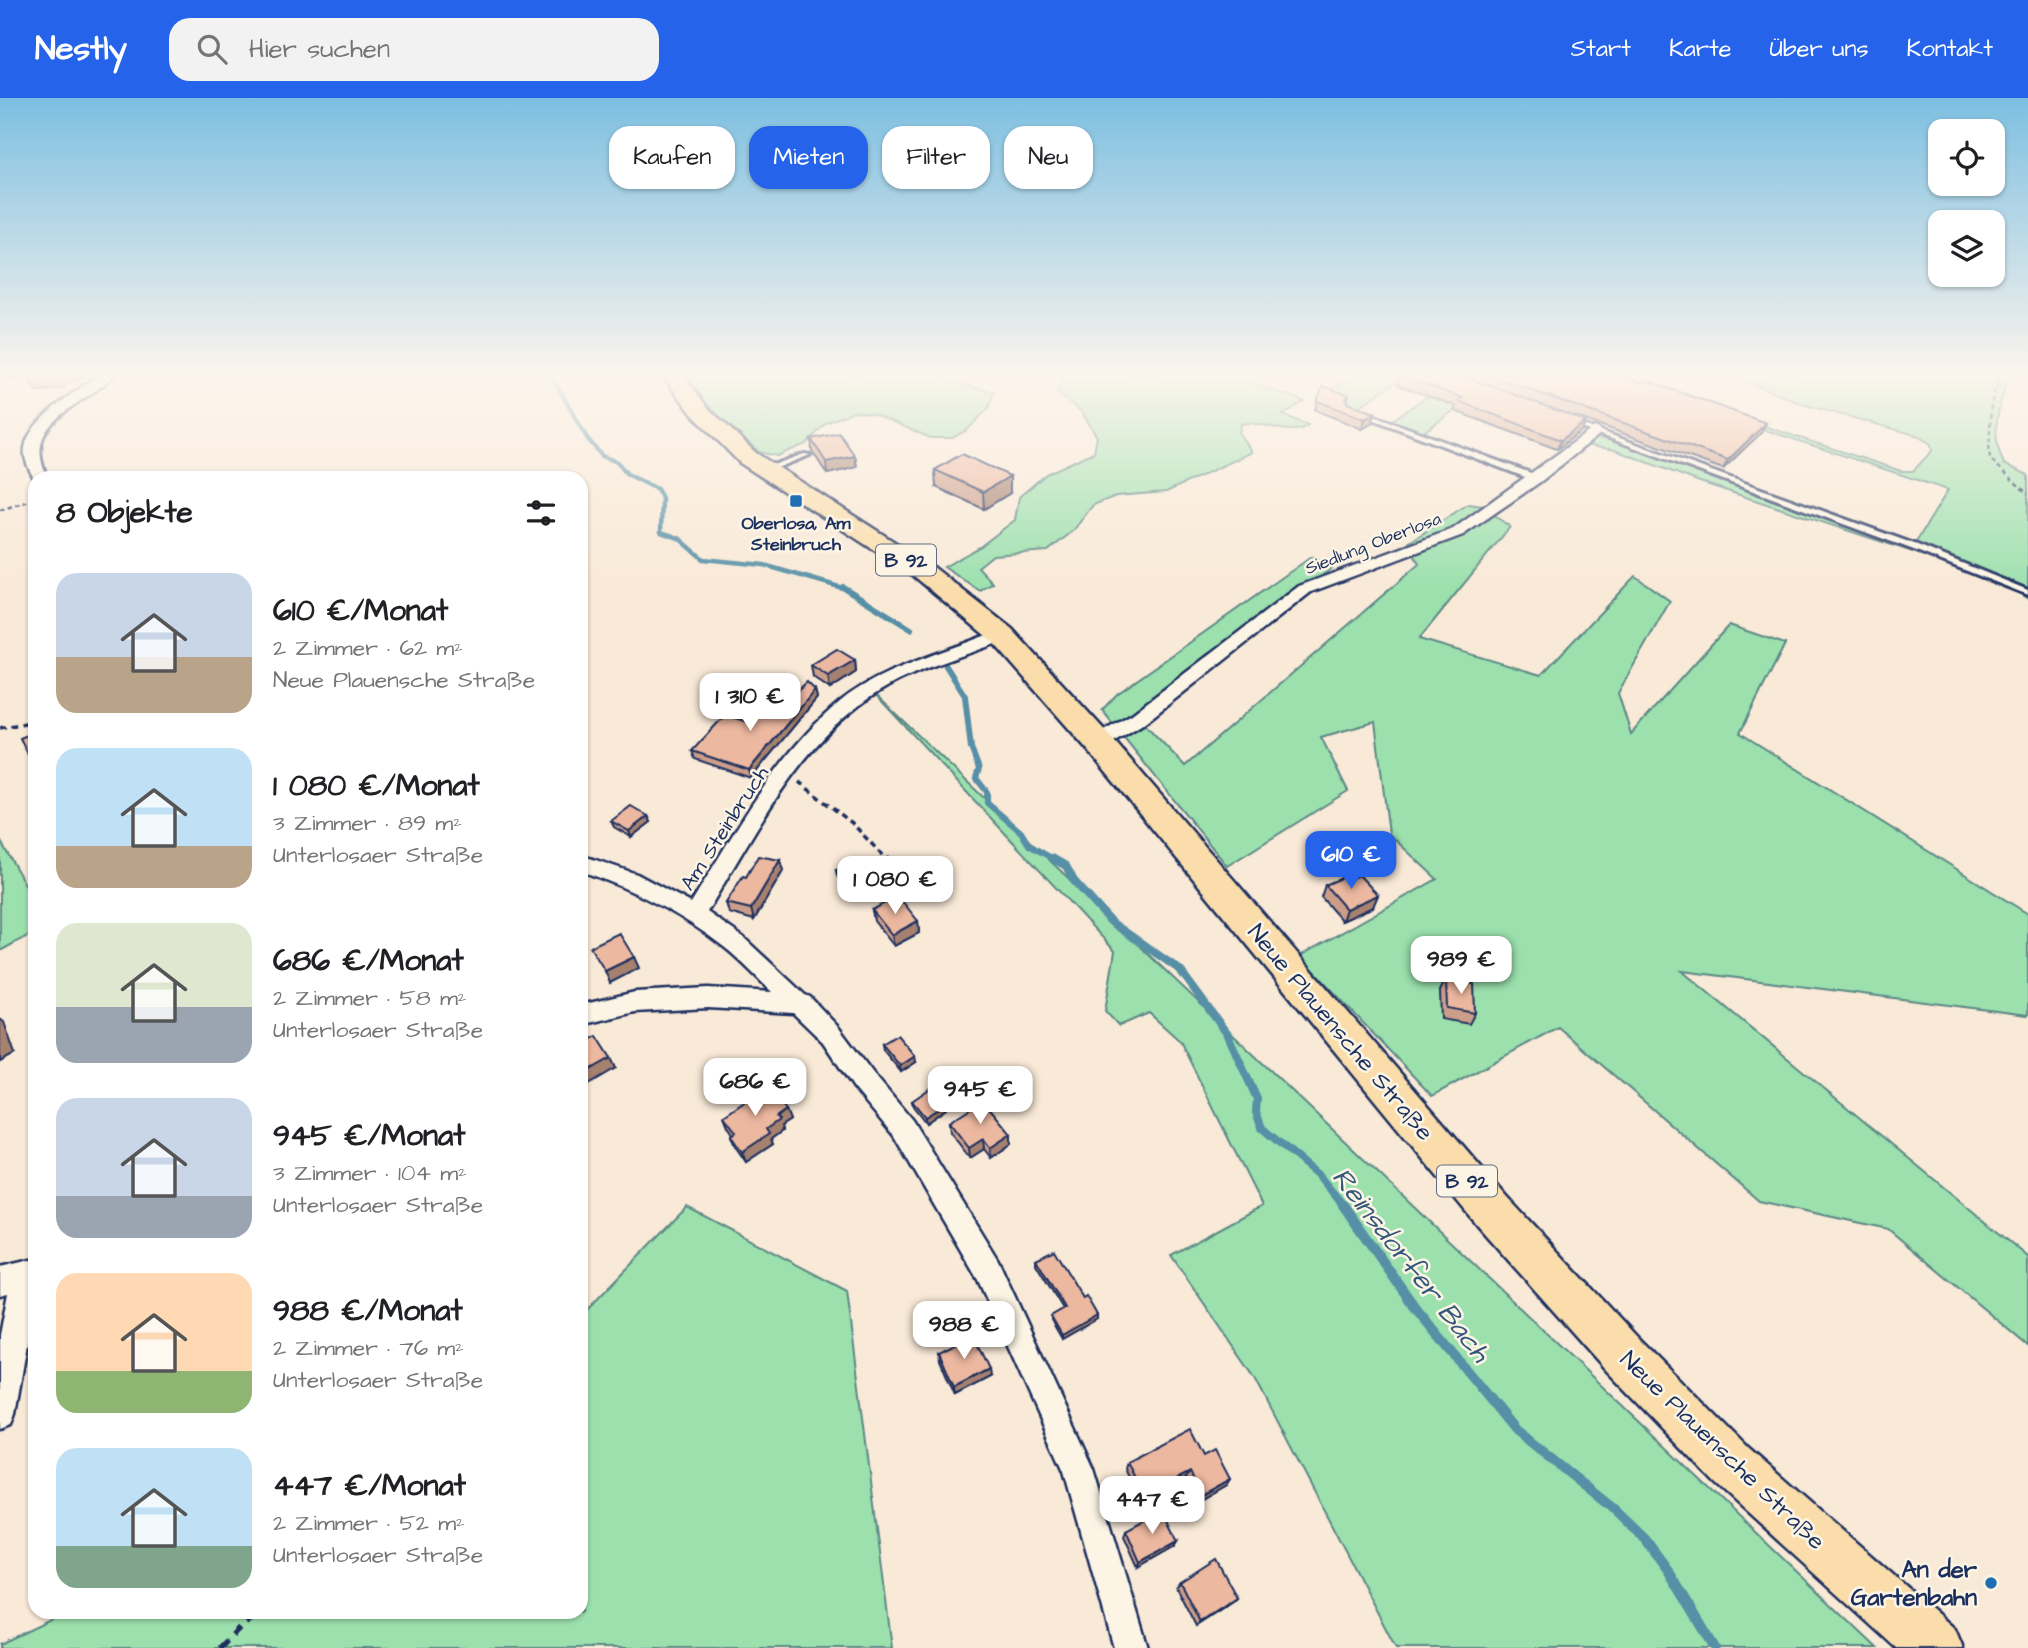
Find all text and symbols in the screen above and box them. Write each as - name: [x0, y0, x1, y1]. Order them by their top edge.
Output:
- search box: [169, 18, 659, 81]
- text: Nestly: [35, 26, 127, 72]
- icon: search: [193, 30, 231, 68]
- text: Hier suchen: [249, 31, 390, 67]
- text: Start: [1571, 32, 1631, 66]
- text: Karte: [1669, 32, 1732, 66]
- text: Über uns: [1770, 32, 1869, 66]
- text: Kontakt: [1907, 32, 1993, 66]
- map controls: [1928, 119, 2005, 287]
- button: locate: [1928, 119, 2005, 196]
- chip: Kaufen: [609, 126, 735, 189]
- chip: Mieten: [749, 126, 868, 189]
- chip: Filter: [882, 126, 990, 189]
- chip: Neu: [1004, 126, 1093, 189]
- button: layers: [1928, 210, 2005, 287]
- text: 8 Objekte: [56, 492, 193, 534]
- marker: Oberlosa, Am Steinbruch: [788, 493, 804, 509]
- icon: filters: [522, 494, 560, 532]
- street label: Siedlung Oberlosa: [1302, 506, 1445, 582]
- place label: Oberlosa, Am Steinbruch: [742, 511, 851, 557]
- road number: B 92: [876, 544, 936, 575]
- text: 610 €/Monat: [273, 590, 448, 632]
- icon: home: [112, 601, 196, 685]
- text: 2 Zimmer · 62 m²: [273, 632, 463, 664]
- text: Neue Plauensche Straße: [273, 664, 535, 696]
- pin: 1 310 €: [685, 674, 815, 733]
- text: 1 310 €: [716, 680, 784, 712]
- street label: Am Steinbruch: [673, 760, 776, 896]
- text: 1 080 €/Monat: [273, 765, 480, 807]
- icon: home: [112, 776, 196, 860]
- text: 3 Zimmer · 89 m²: [273, 807, 462, 839]
- pin: 610 €: [1302, 832, 1400, 891]
- text: 610 €: [1321, 838, 1381, 870]
- text: Unterlosaer Straße: [273, 839, 483, 871]
- pin: 1 080 €: [830, 856, 960, 916]
- text: 1 080 €: [853, 863, 937, 895]
- street label: Neue Plauensche Straße: [1239, 917, 1441, 1148]
- pin: 989 €: [1412, 936, 1510, 996]
- text: 686 €/Monat: [273, 940, 464, 982]
- text: 989 €: [1427, 943, 1495, 975]
- icon: home: [112, 951, 196, 1035]
- text: 2 Zimmer · 58 m²: [273, 982, 466, 1014]
- text: Unterlosaer Straße: [273, 1014, 483, 1046]
- pin: 686 €: [706, 1058, 804, 1118]
- text: 686 €: [719, 1065, 791, 1097]
- pin: 945 €: [931, 1066, 1029, 1126]
- text: 945 €: [944, 1073, 1016, 1105]
- text: 945 €/Monat: [273, 1115, 465, 1157]
- icon: home: [112, 1126, 196, 1210]
- text: 3 Zimmer · 104 m²: [273, 1157, 467, 1189]
- water label: Reinsdorfer Bach: [1322, 1159, 1500, 1371]
- road number: B 92: [1437, 1166, 1497, 1196]
- text: Unterlosaer Straße: [273, 1189, 483, 1221]
- text: 988 €/Monat: [273, 1290, 463, 1332]
- icon: home: [112, 1301, 196, 1385]
- pin: 988 €: [915, 1302, 1013, 1361]
- text: 988 €: [929, 1308, 999, 1340]
- text: 2 Zimmer · 76 m²: [273, 1332, 464, 1364]
- street label: Neue Plauensche Straße: [1612, 1343, 1833, 1558]
- text: Unterlosaer Straße: [273, 1364, 483, 1396]
- text: 447 €/Monat: [273, 1465, 466, 1507]
- icon: home: [112, 1476, 196, 1560]
- pin: 447 €: [1103, 1476, 1201, 1536]
- text: 447 €: [1116, 1483, 1188, 1515]
- text: 2 Zimmer · 52 m²: [273, 1507, 465, 1539]
- text: Unterlosaer Straße: [273, 1539, 483, 1571]
- place label: An der Gartenbahn: [1851, 1553, 1978, 1615]
- marker: An der Gartenbahn: [1983, 1575, 1999, 1591]

